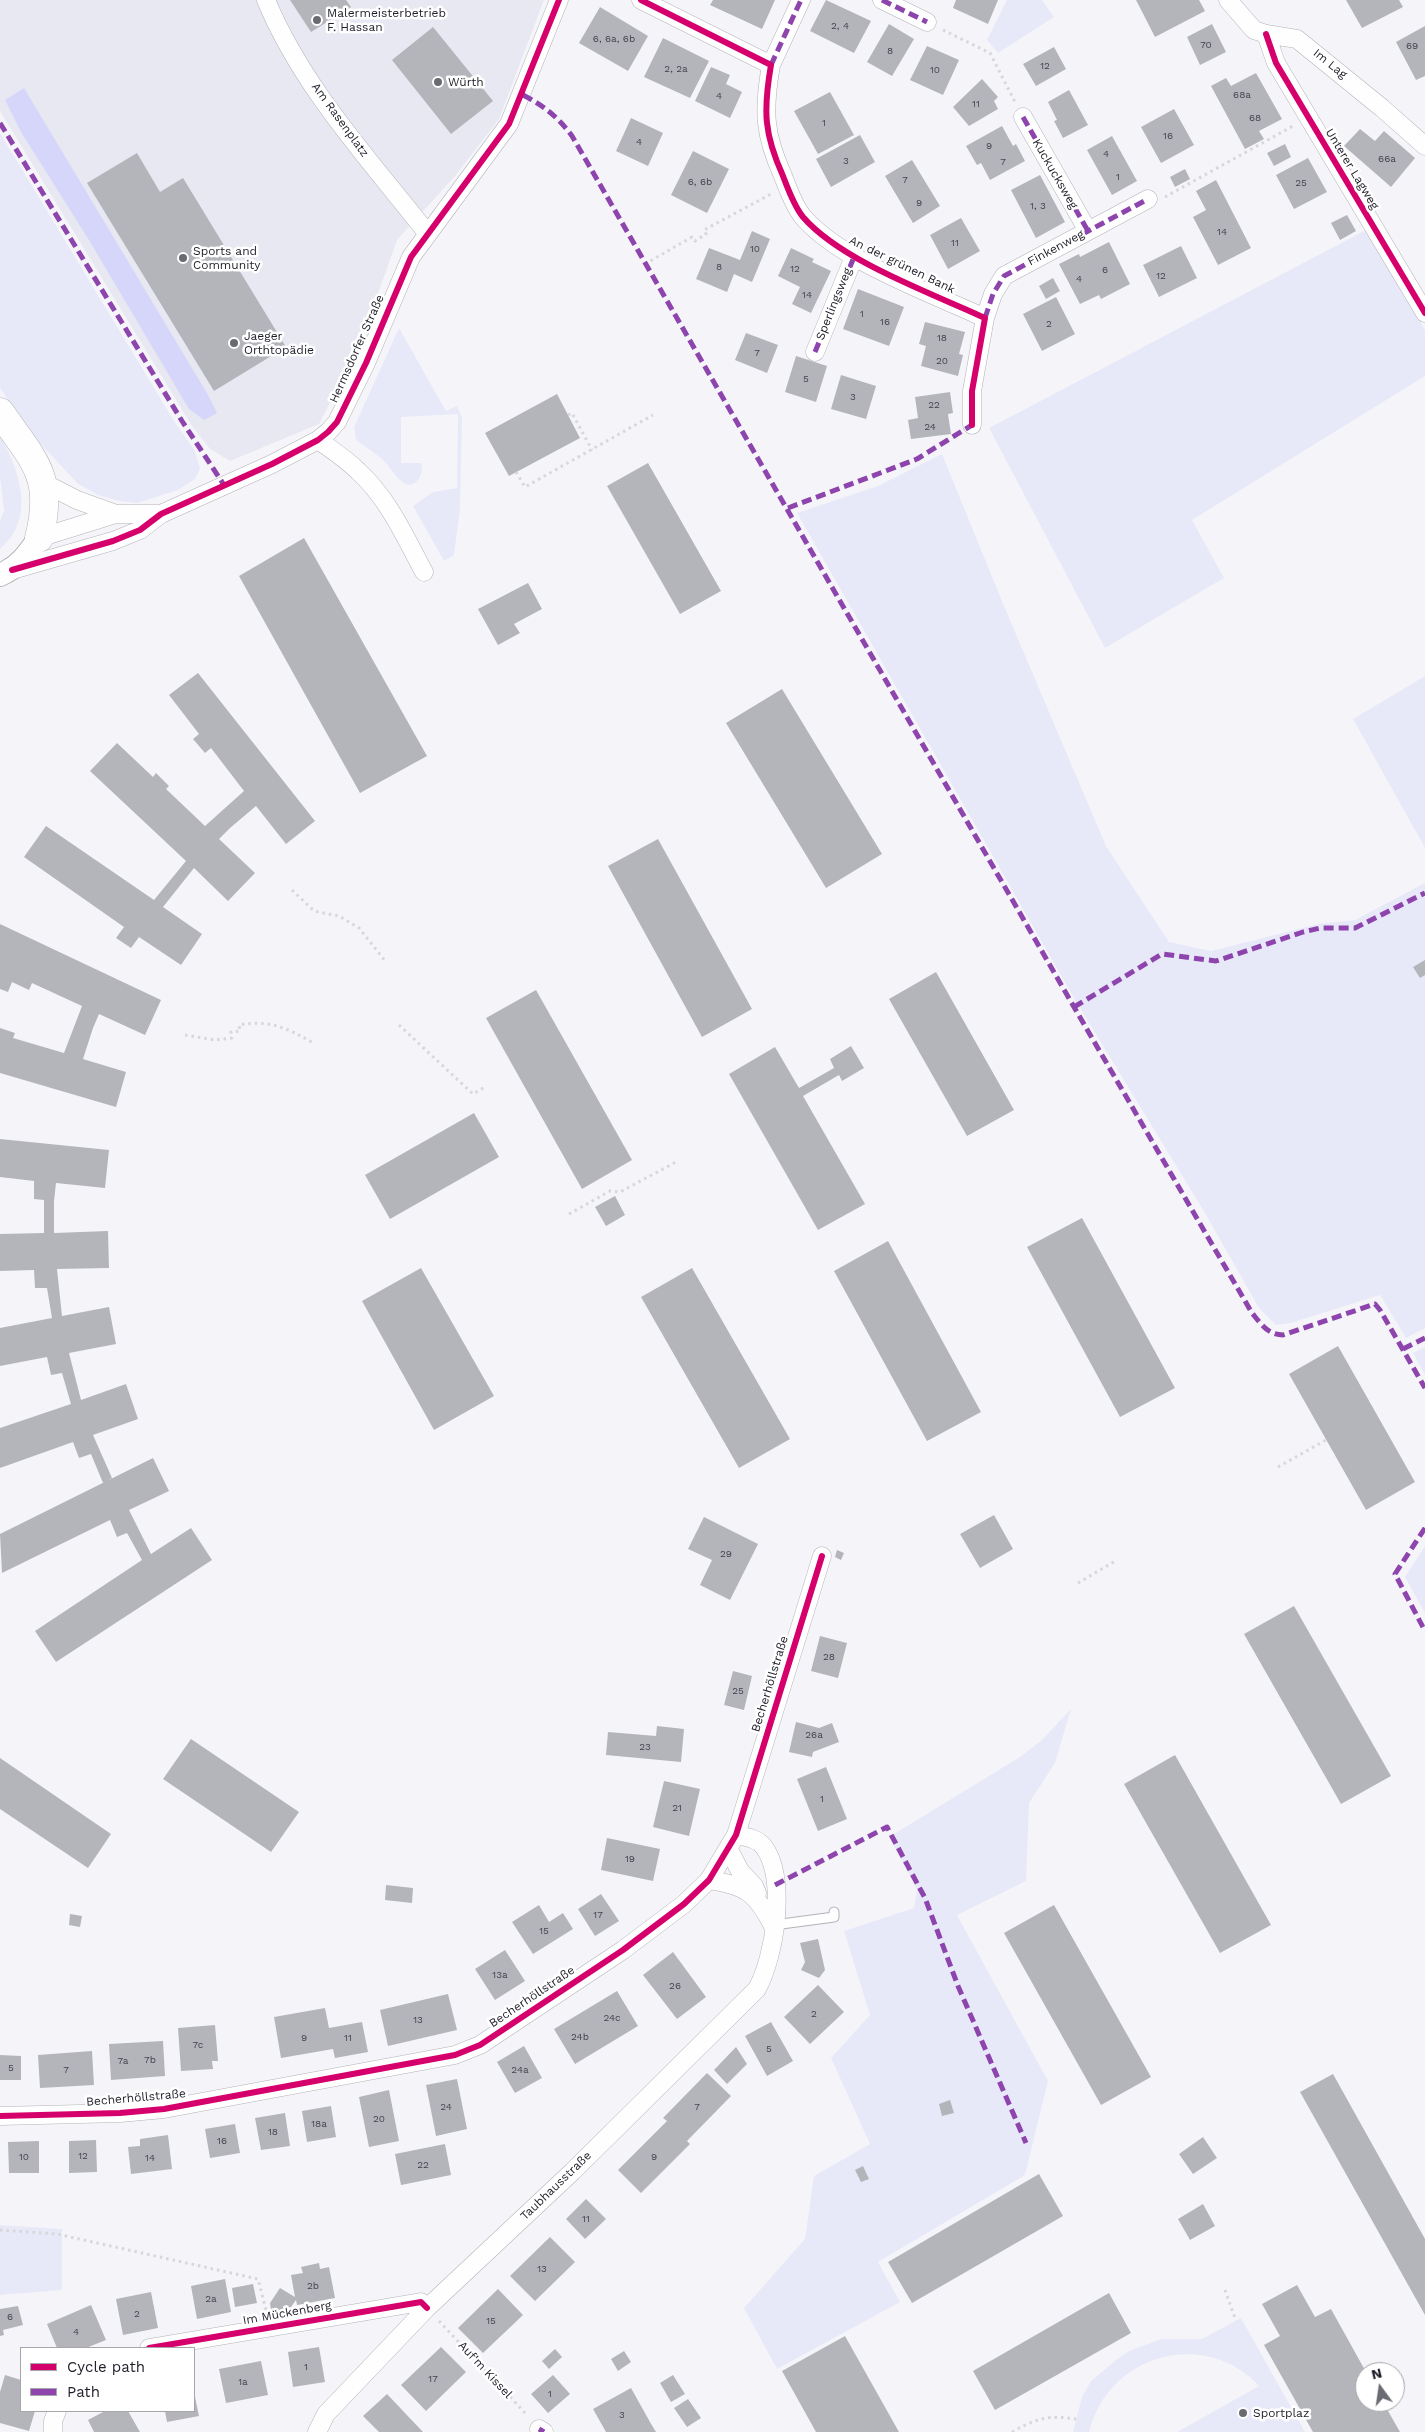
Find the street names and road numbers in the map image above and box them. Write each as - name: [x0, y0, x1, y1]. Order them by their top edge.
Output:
- street label: Im Lag: [1310, 46, 1350, 82]
- street label: Am Rasenplatz: [308, 80, 372, 160]
- street label: Unterer Lagweg: [1322, 126, 1382, 212]
- street label: Kuckucksweg: [1029, 136, 1081, 212]
- street label: Finkenweg: [1025, 227, 1087, 269]
- street label: An der grünen Bank: [847, 233, 957, 297]
- street label: Sperlingsweg: [813, 266, 855, 342]
- street label: Hermsdorfer Straße: [327, 293, 387, 405]
- street label: Becherhöllstraße: [749, 1634, 791, 1734]
- street label: Becherhöllstraße: [487, 1963, 577, 2031]
- street label: Becherhöllstraße: [86, 2086, 186, 2110]
- street label: Taubhausstraße: [518, 2149, 594, 2223]
- street label: Im Mückenberg: [242, 2298, 332, 2328]
- street label: Auf'm Kissel: [455, 2339, 515, 2401]

